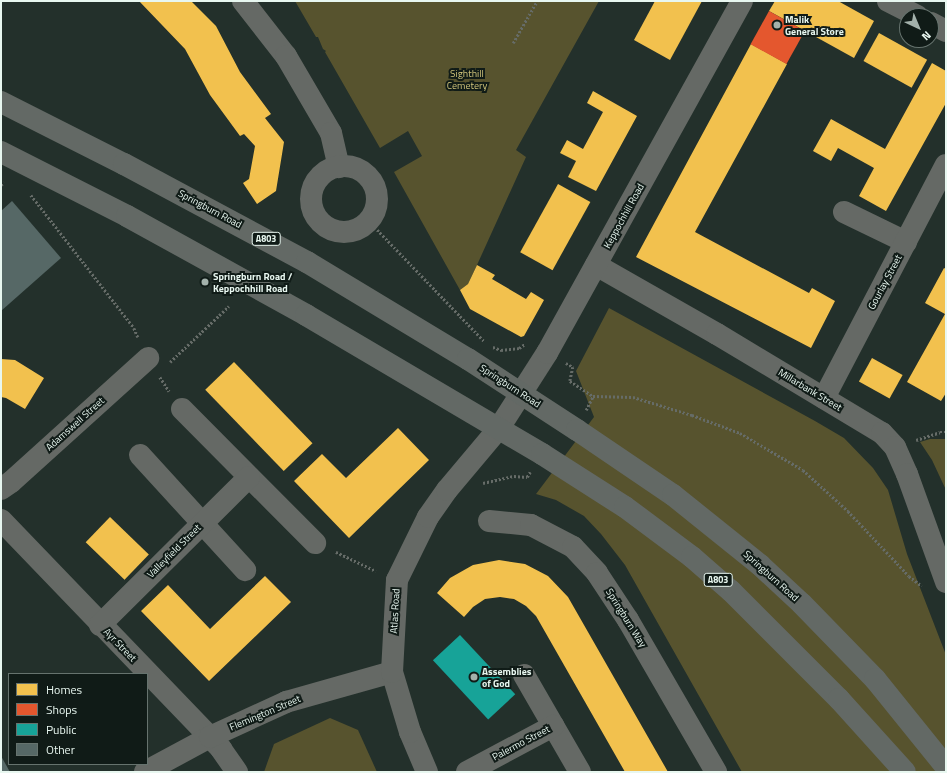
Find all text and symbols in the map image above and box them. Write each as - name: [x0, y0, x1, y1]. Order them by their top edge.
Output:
- north arrow: [899, 8, 939, 48]
- place label: Malik General Store: [785, 13, 844, 36]
- marker: Malik General Store: [772, 20, 782, 30]
- text: N: [918, 28, 935, 44]
- park label: Sighthill Cemetery: [447, 67, 487, 90]
- street label: Keppochhill Road: [601, 182, 647, 250]
- street label: Springburn Road: [176, 187, 244, 231]
- road number: A803: [251, 232, 281, 246]
- street label: Gourlay Street: [866, 253, 904, 311]
- place label: Springburn Road / Keppochhill Road: [213, 270, 292, 294]
- marker: Springburn Road / Keppochhill Road: [200, 277, 210, 287]
- street label: Springburn Road: [477, 362, 543, 410]
- street label: Millarbank Street: [776, 366, 844, 414]
- street label: Adamswell Street: [43, 395, 107, 453]
- street label: Valleyfield Street: [145, 522, 203, 580]
- street label: Springburn Road: [741, 548, 801, 604]
- road number: A803: [703, 573, 733, 587]
- street label: Springburn Way: [603, 586, 649, 650]
- street label: Atlas Road: [388, 588, 402, 634]
- street label: Ayr Street: [101, 626, 139, 664]
- place label: Assemblies of God: [482, 665, 531, 688]
- marker: Assemblies of God: [469, 672, 479, 682]
- legend: [8, 673, 148, 765]
- text: Homes: [46, 680, 82, 699]
- street label: Flemington Street: [228, 693, 302, 733]
- text: Shops: [46, 700, 77, 719]
- text: Public: [46, 720, 76, 739]
- street label: Palermo Street: [490, 723, 552, 763]
- text: Other: [46, 740, 75, 759]

